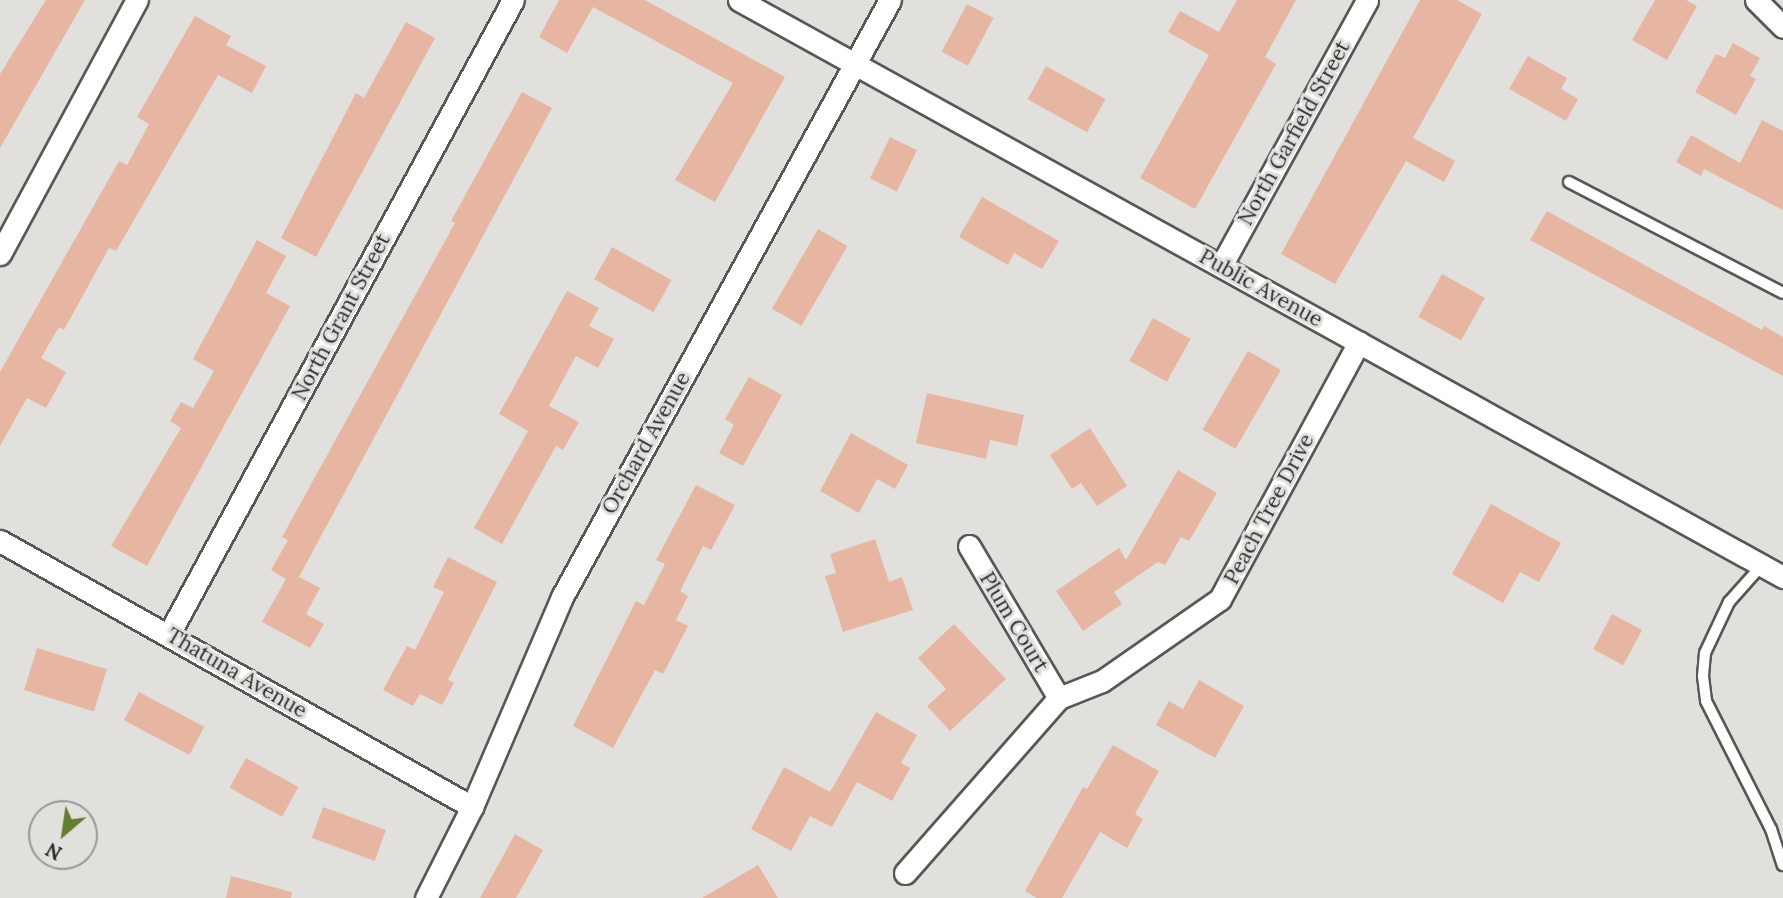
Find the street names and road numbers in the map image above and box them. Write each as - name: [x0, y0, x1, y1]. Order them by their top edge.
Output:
- street label: North Garfield Street: [1233, 36, 1355, 230]
- street label: North Grant Street: [286, 229, 396, 405]
- street label: Public Avenue: [1195, 244, 1327, 332]
- street label: Orchard Avenue: [597, 368, 695, 518]
- street label: Peach Tree Drive: [1219, 429, 1319, 589]
- street label: Plum Court: [974, 568, 1054, 676]
- street label: Thatuna Avenue: [162, 623, 312, 723]

